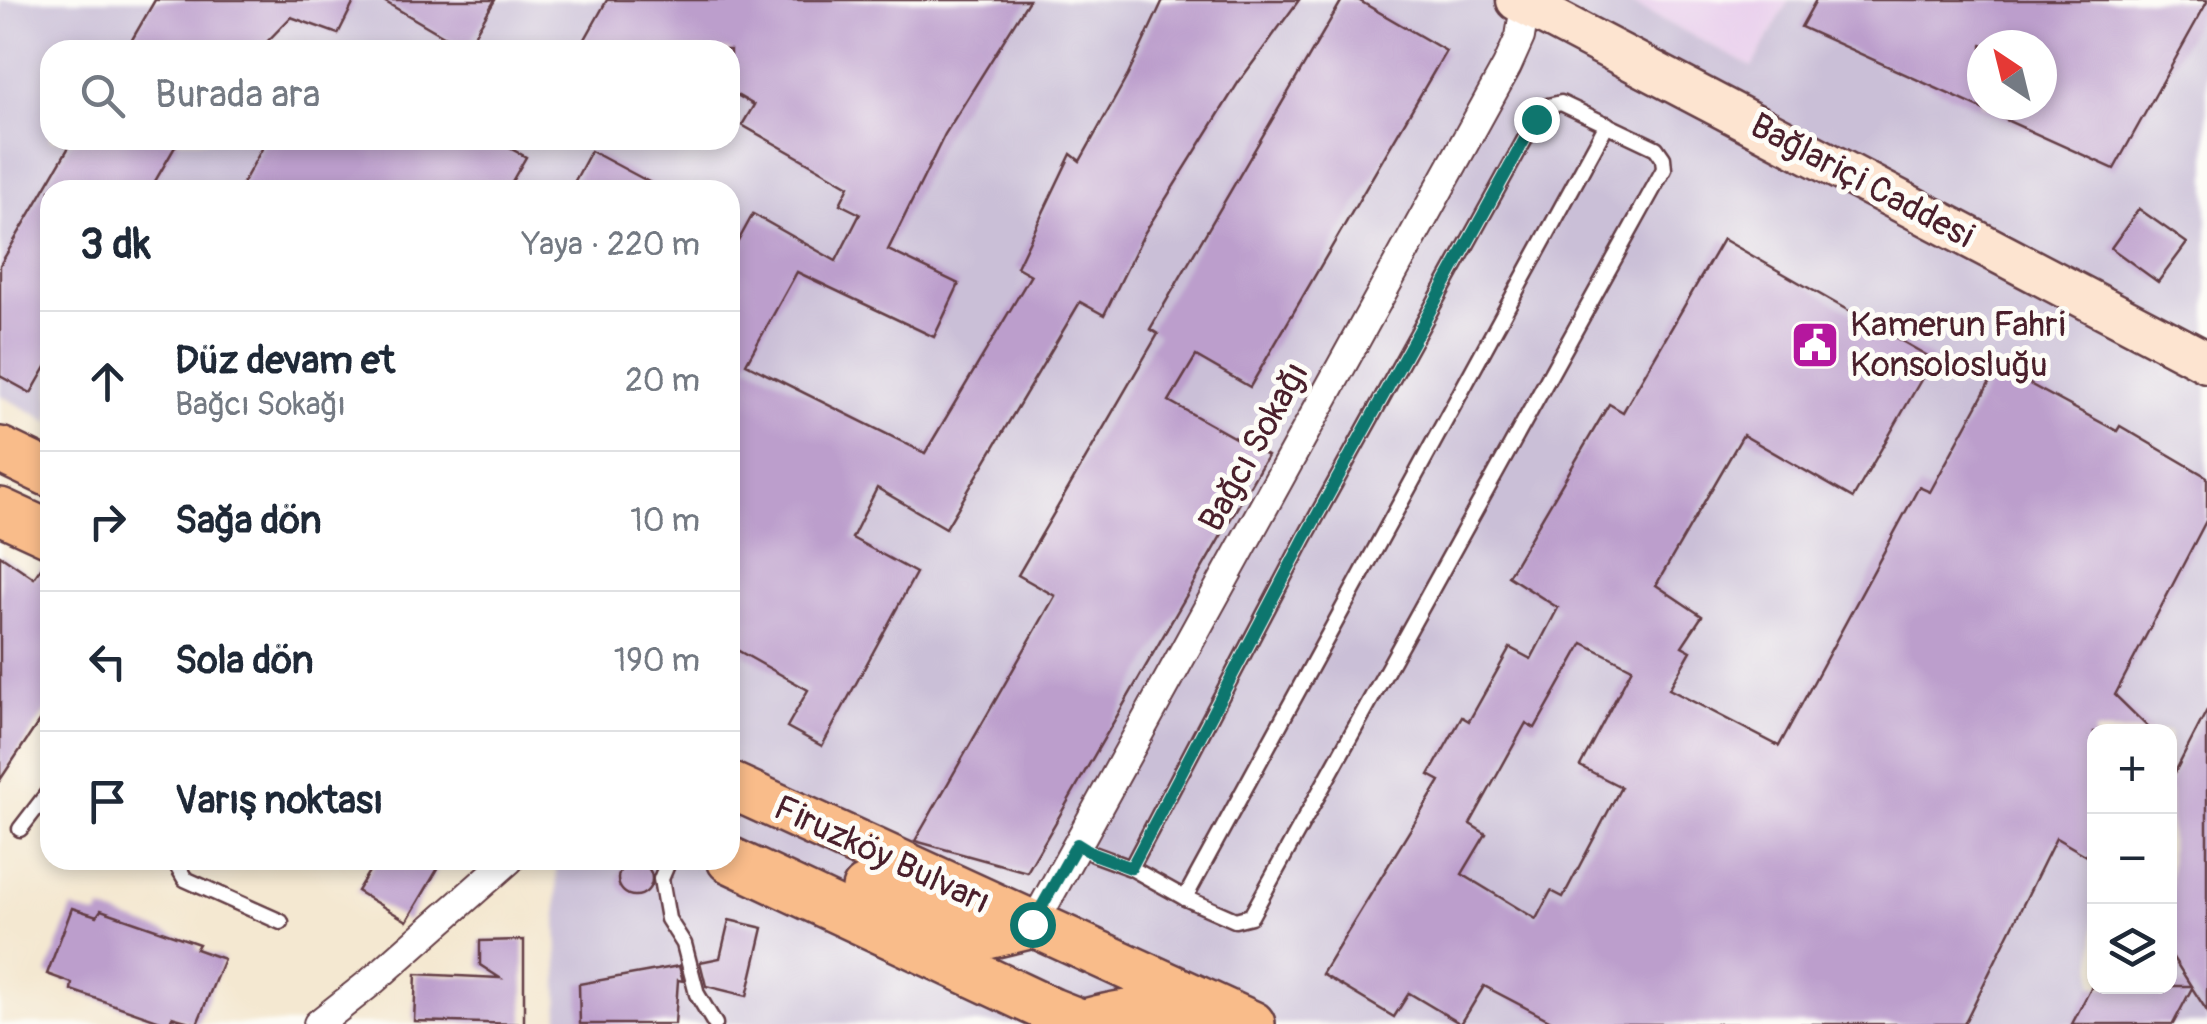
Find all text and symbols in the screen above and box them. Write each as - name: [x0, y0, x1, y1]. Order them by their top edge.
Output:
- north arrow: [1967, 30, 2057, 120]
- search box: [40, 40, 740, 150]
- icon: search: [75, 68, 130, 123]
- text: Burada ara: [155, 71, 320, 119]
- route end: [1514, 97, 1560, 143]
- street label: Bağlariçi Caddesi: [1743, 104, 1981, 258]
- text: 3 dk: [80, 219, 151, 271]
- text: Yaya · 220 m: [522, 225, 700, 265]
- place label: Kamerun Fahri Konsolosluğu: [1850, 303, 2065, 387]
- public building icon: Kamerun Fahri Konsolosluğu: [1789, 319, 1841, 371]
- text: Düz devam et: [175, 337, 395, 385]
- icon: ahead: [80, 354, 135, 409]
- street label: Bağcı Sokağı: [1189, 355, 1319, 539]
- text: 20 m: [625, 361, 700, 401]
- text: Bağcı Sokağı: [175, 385, 346, 425]
- icon: right: [80, 494, 135, 549]
- text: Sağa dön: [175, 497, 322, 545]
- text: 10 m: [630, 501, 700, 541]
- icon: left: [80, 634, 135, 689]
- text: Sola dön: [175, 637, 313, 685]
- text: 190 m: [614, 641, 700, 681]
- map controls: [2087, 724, 2177, 994]
- button: +: [2087, 724, 2177, 814]
- icon: arrive: [80, 774, 135, 829]
- text: Varış noktası: [175, 777, 383, 825]
- street label: Firuzköy Bulvarı: [767, 786, 997, 924]
- button: −: [2087, 814, 2177, 904]
- route start: [1010, 902, 1056, 948]
- button: layers: [2087, 904, 2177, 994]

